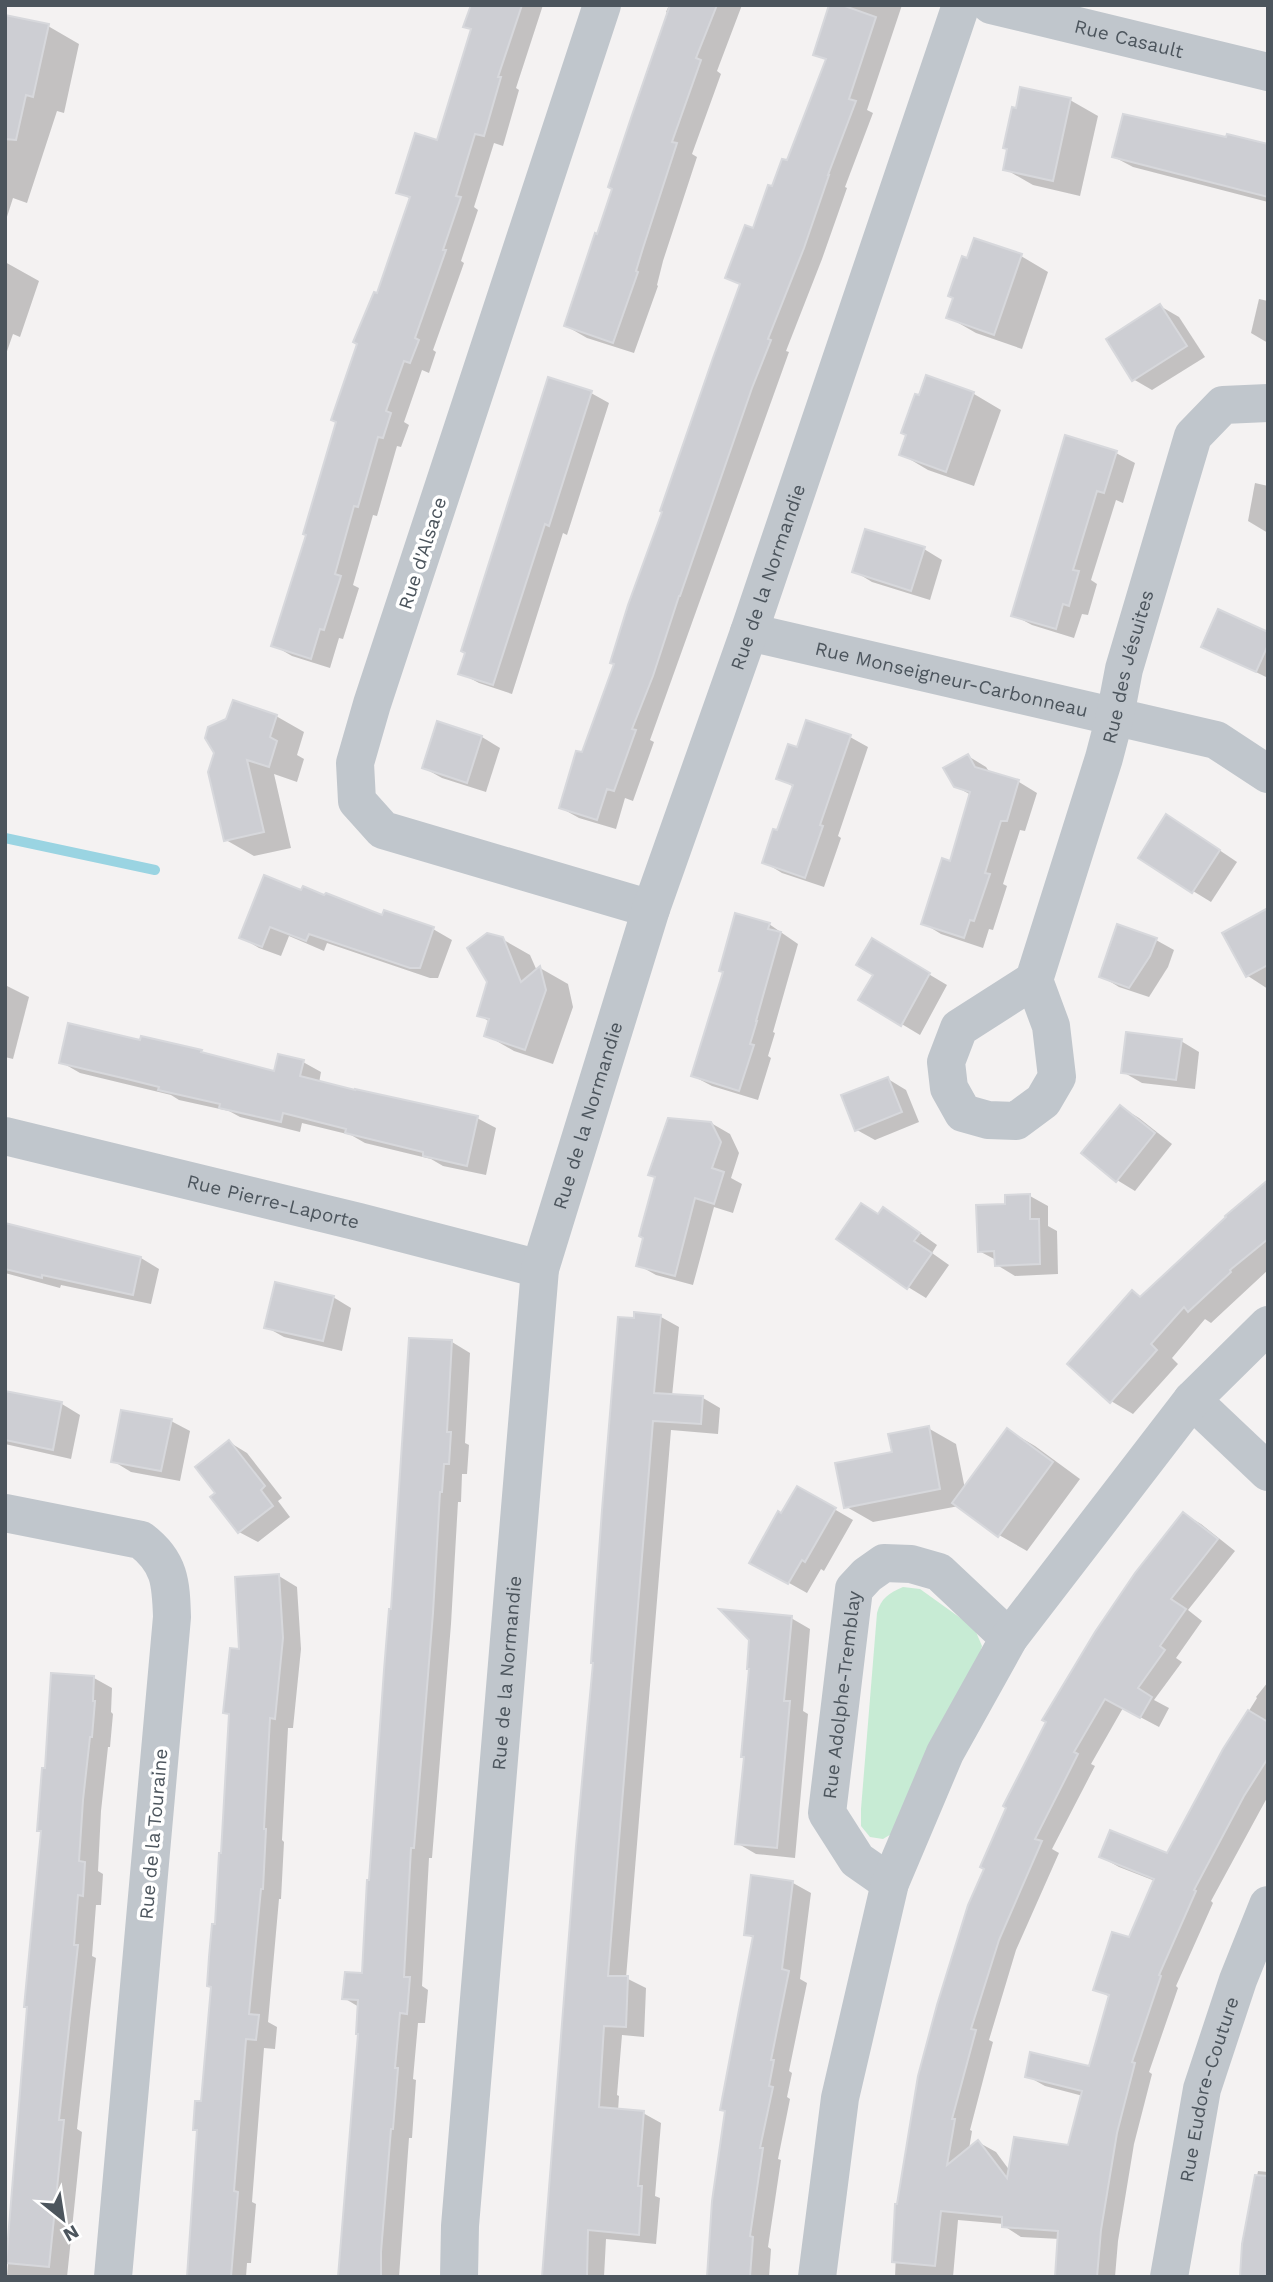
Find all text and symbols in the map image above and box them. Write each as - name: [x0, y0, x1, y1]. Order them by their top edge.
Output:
- street label: Rue Casault: [1072, 15, 1186, 63]
- street label: Rue de la Normandie: [725, 481, 810, 673]
- street label: Rue d'Alsace: [393, 494, 451, 612]
- street label: Rue des Jésuites: [1097, 587, 1159, 746]
- street label: Rue Monseigneur-Carbonneau: [813, 637, 1090, 722]
- street label: Rue de la Normandie: [548, 1019, 628, 1212]
- street label: Rue Pierre-Laporte: [184, 1170, 362, 1234]
- street label: Rue de la Normandie: [487, 1575, 526, 1771]
- street label: Rue Adolphe-Tremblay: [818, 1589, 866, 1800]
- street label: Rue de la Touraine: [135, 1748, 172, 1921]
- street label: Rue Eudore-Couture: [1175, 1994, 1244, 2184]
- north arrow: [28, 2184, 98, 2254]
- text: N: [59, 2220, 83, 2247]

